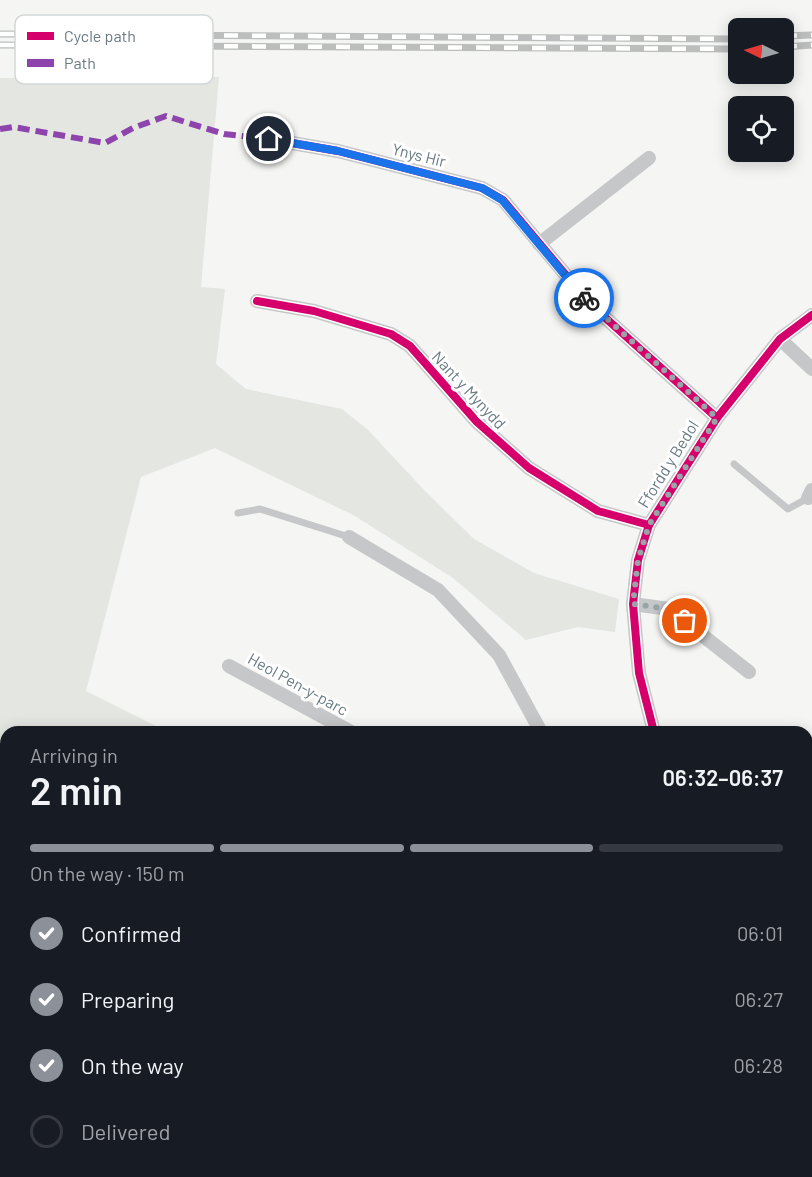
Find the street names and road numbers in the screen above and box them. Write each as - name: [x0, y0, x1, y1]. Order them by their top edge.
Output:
- street label: Ynys Hir: [390, 139, 448, 170]
- street label: Nant y Mynydd: [429, 347, 510, 432]
- street label: Ffordd y Bedol: [633, 417, 702, 511]
- street label: Heol Pen-y-parc: [245, 648, 352, 719]

